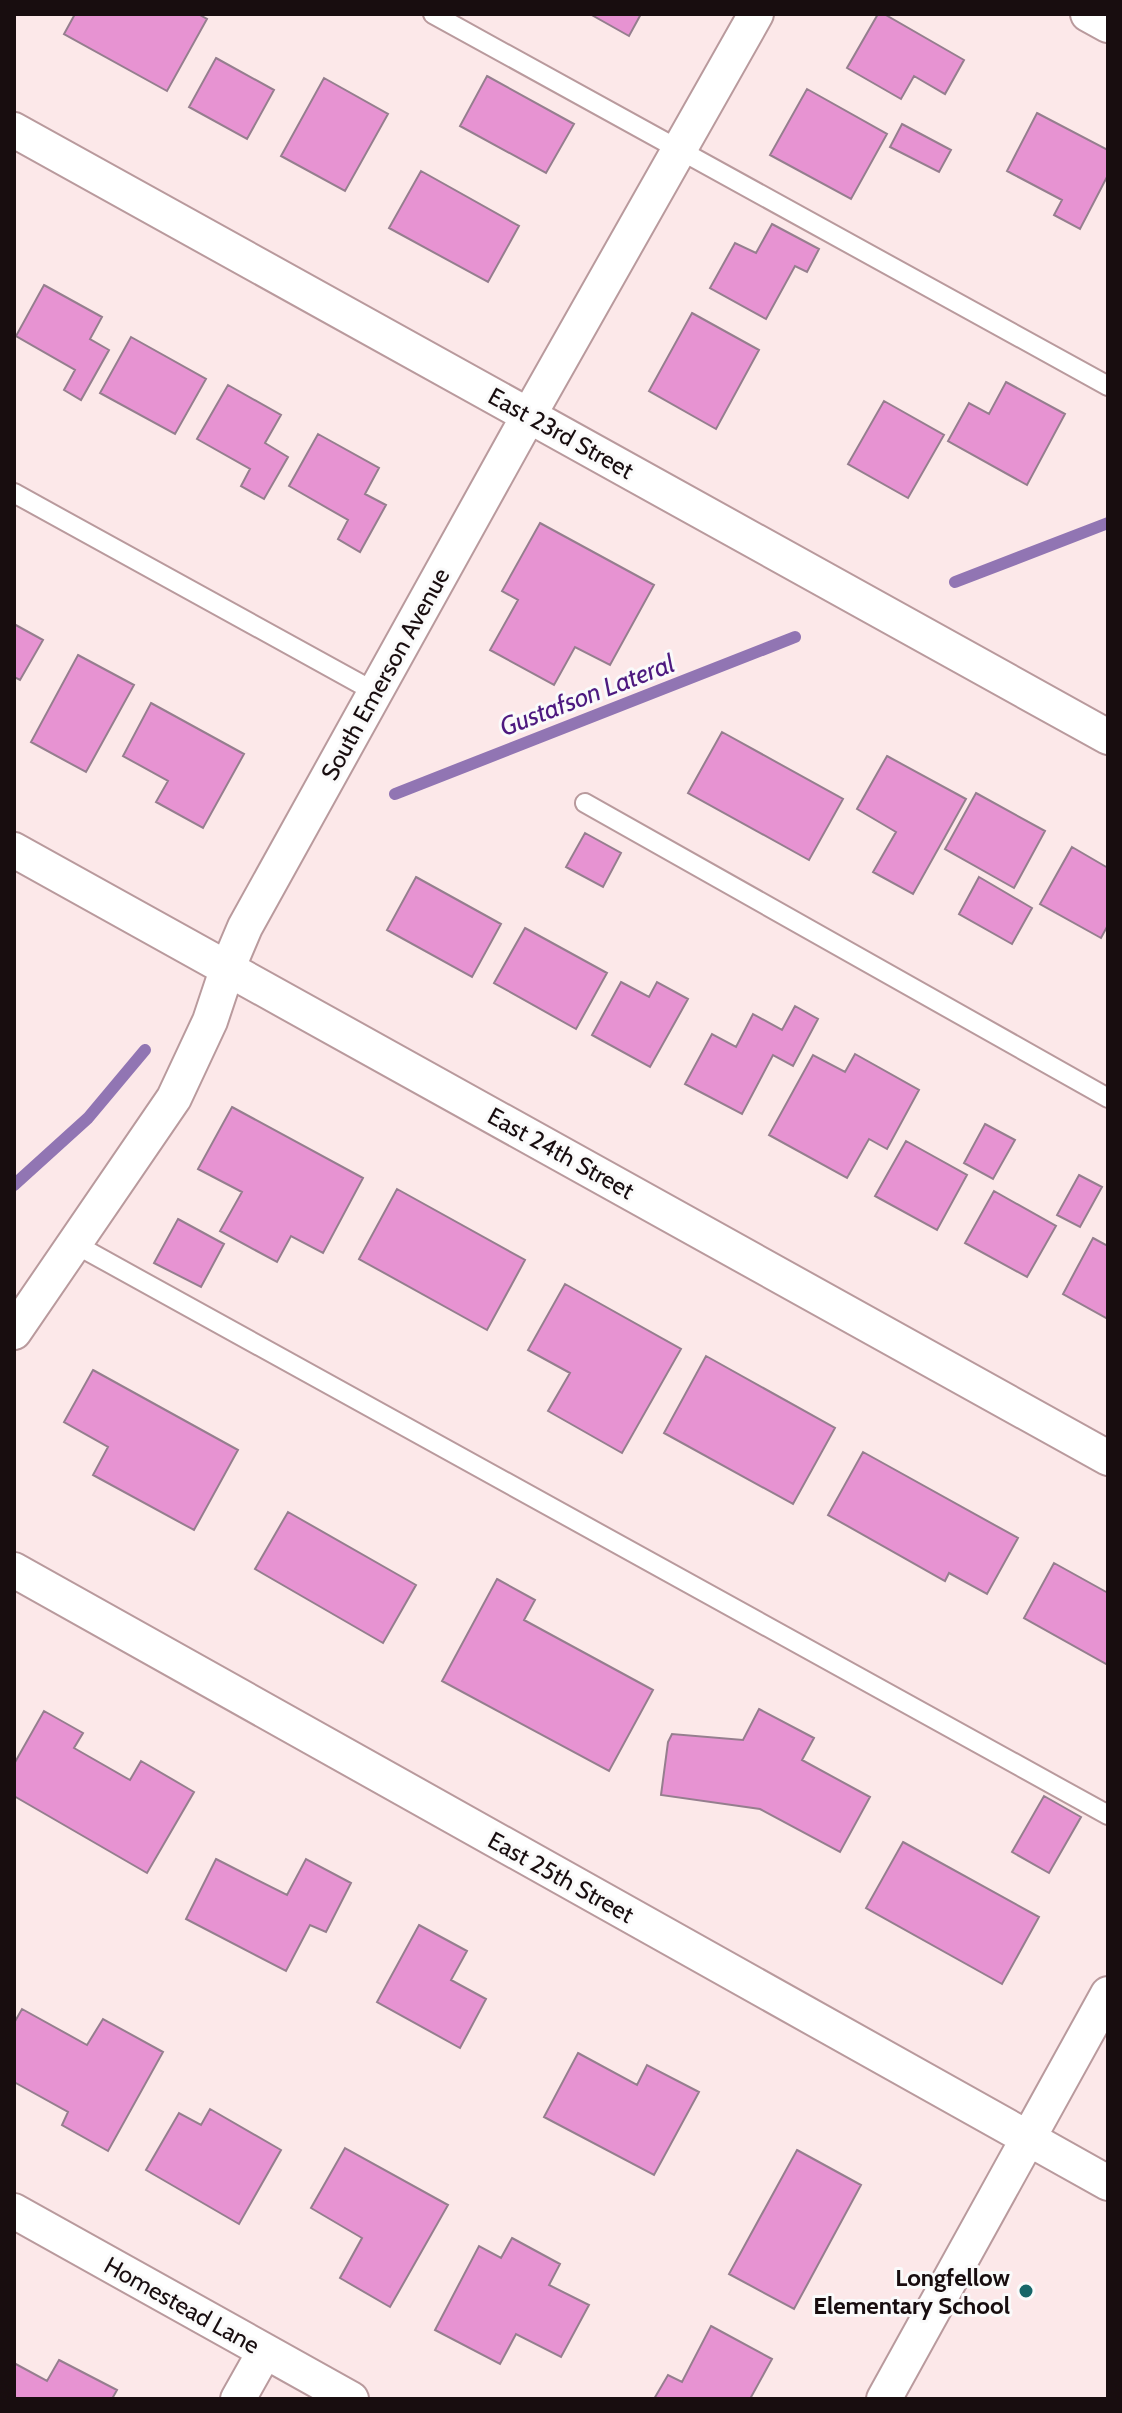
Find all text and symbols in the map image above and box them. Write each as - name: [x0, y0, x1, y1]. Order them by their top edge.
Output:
- street label: East 23rd Street: [483, 381, 639, 485]
- street label: South Emerson Avenue: [315, 563, 455, 785]
- water label: Gustafson Lateral: [495, 647, 679, 743]
- street label: East 24th Street: [483, 1101, 639, 1205]
- street label: East 25th Street: [483, 1825, 639, 1929]
- street label: Homestead Lane: [99, 2250, 265, 2360]
- place label: Longfellow Elementary School: [813, 2263, 1011, 2320]
- marker: Longfellow Elementary School: [1017, 2282, 1035, 2300]

